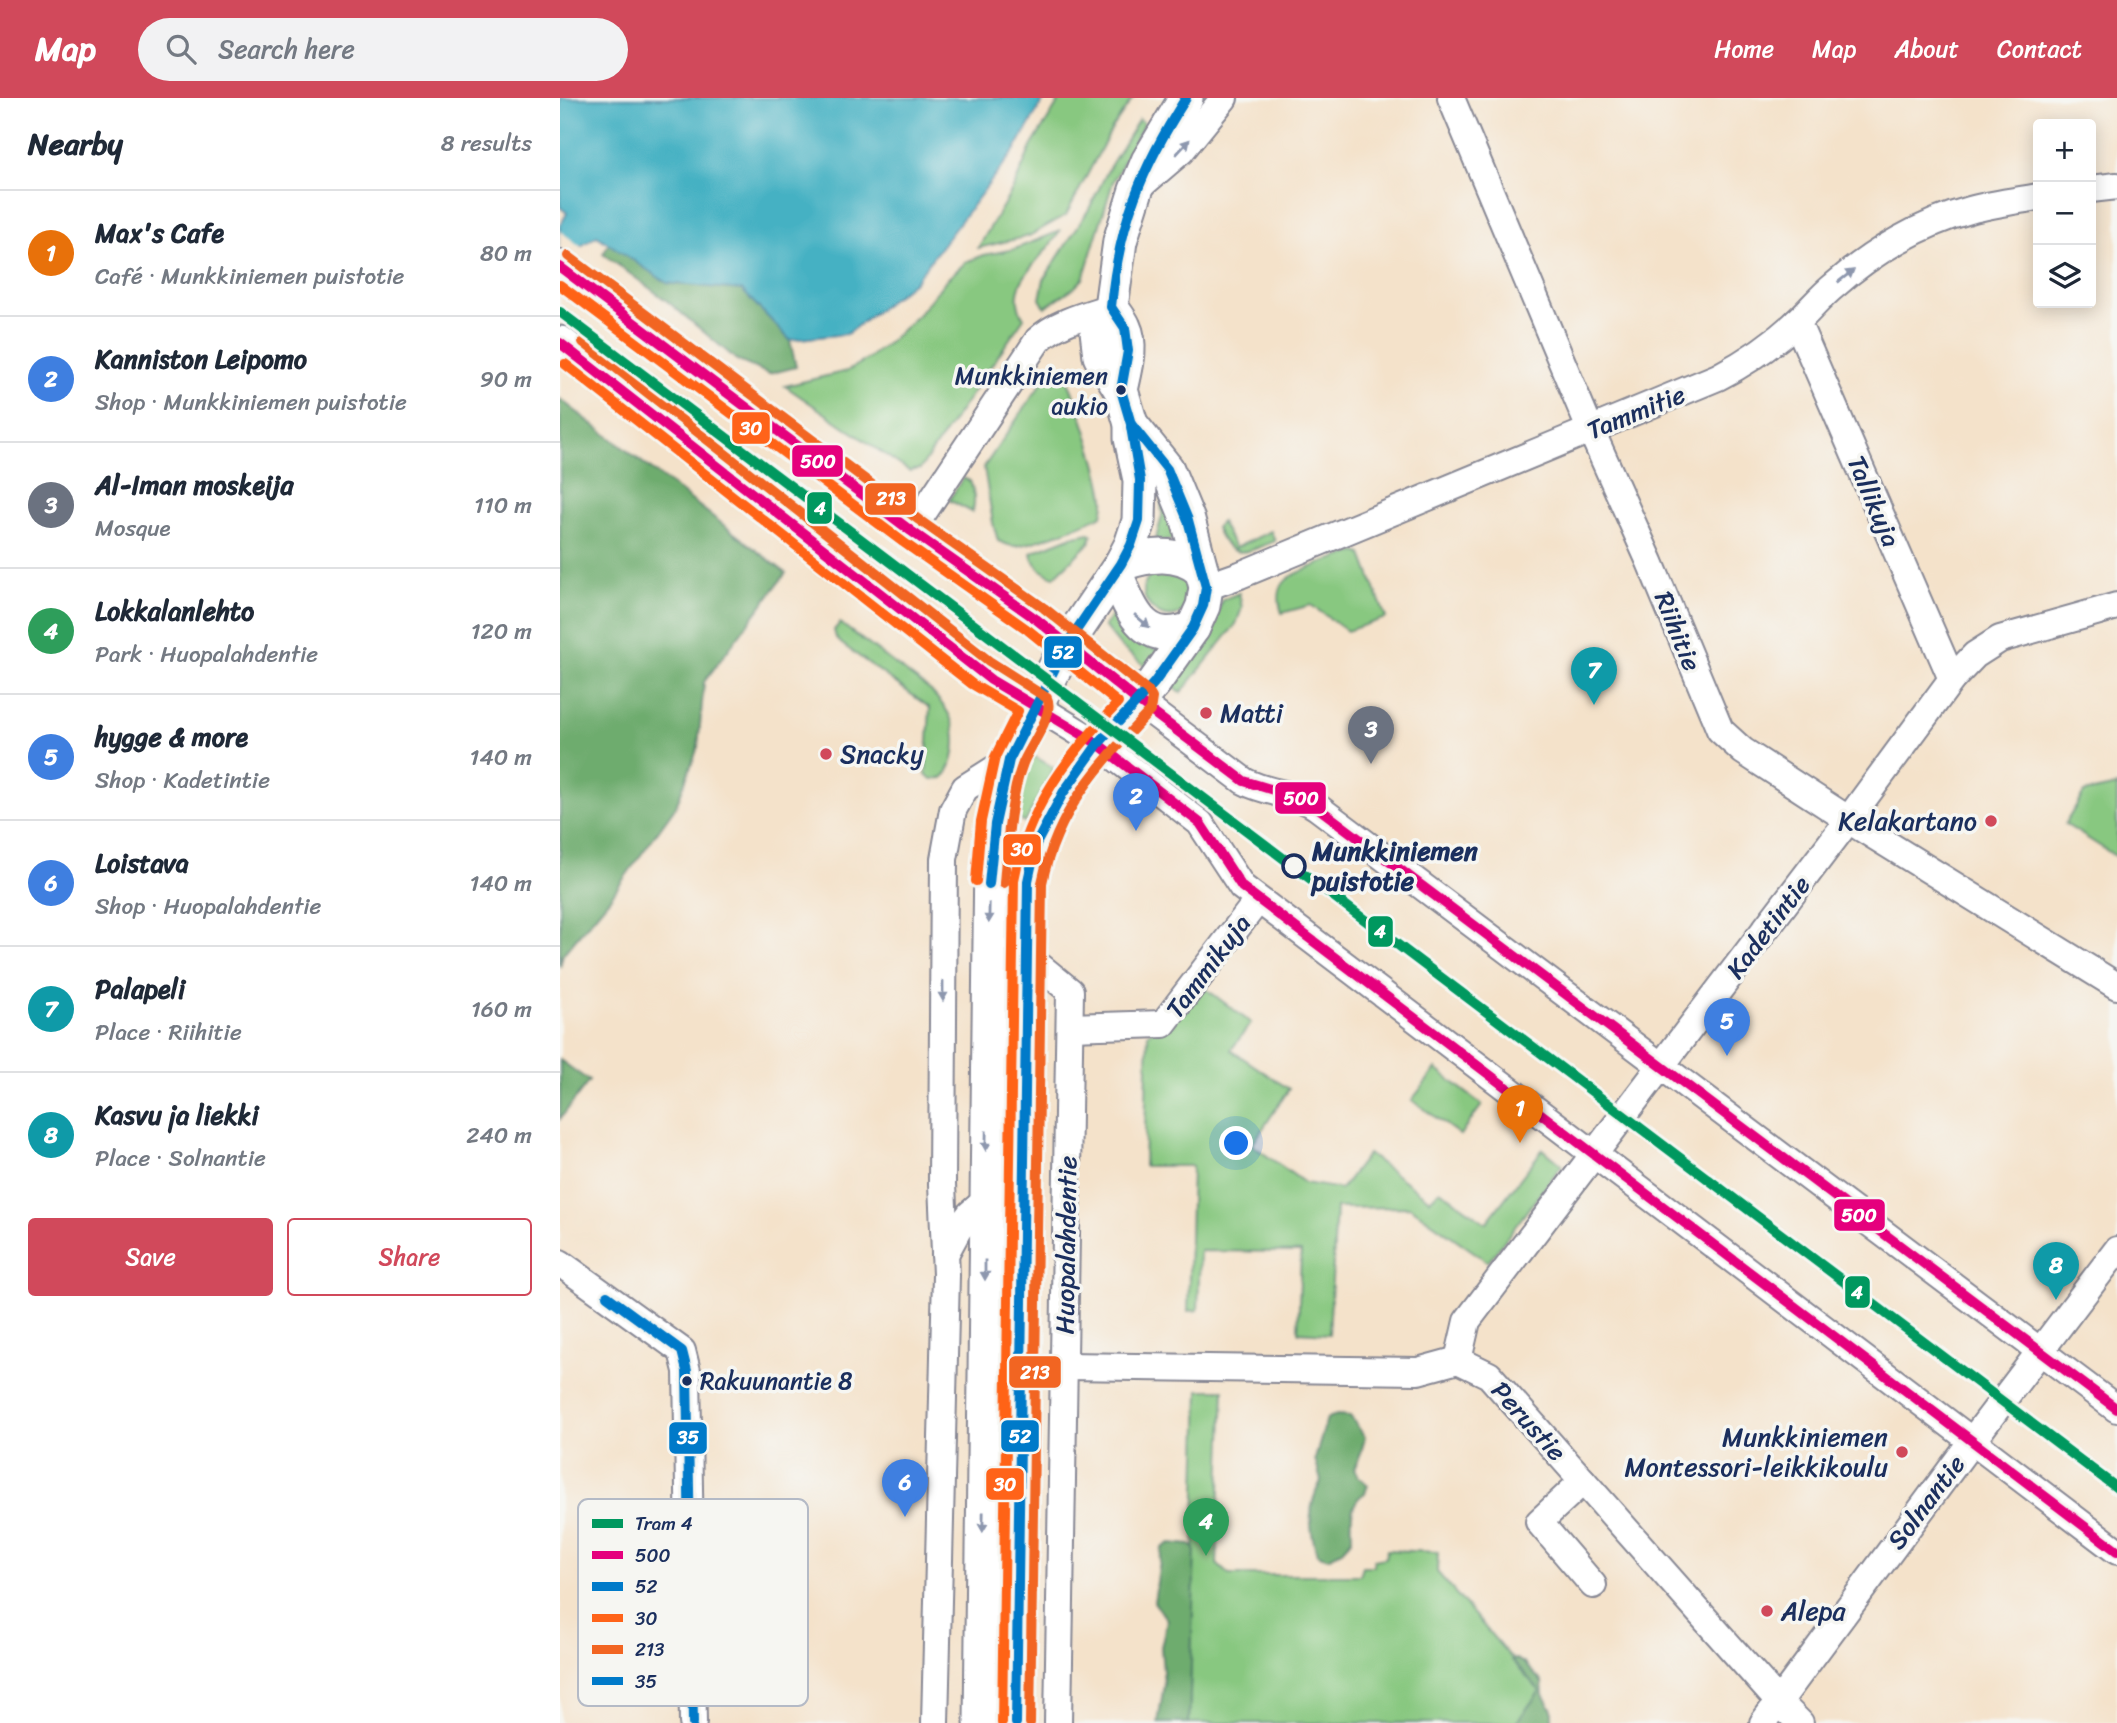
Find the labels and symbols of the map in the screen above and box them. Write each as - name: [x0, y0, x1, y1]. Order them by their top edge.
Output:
- one-way arrow: [1175, 138, 1191, 156]
- one-way arrow: [1837, 268, 1855, 283]
- place label: Munkkiniemen aukio: [955, 355, 1108, 427]
- street label: Tammitie: [1579, 371, 1693, 453]
- marker: Munkkiniemen aukio: [1114, 383, 1128, 397]
- line badge: 30: [731, 411, 771, 445]
- text: 30: [739, 412, 762, 445]
- line badge: 500: [791, 444, 844, 478]
- text: 500: [800, 445, 836, 478]
- street label: Tallikuja: [1834, 448, 1914, 554]
- line badge: 213: [864, 482, 917, 516]
- text: 213: [875, 482, 906, 515]
- line badge: 4: [806, 491, 833, 525]
- text: 4: [813, 492, 826, 525]
- street label: Riihitie: [1641, 584, 1715, 678]
- one-way arrow: [1133, 613, 1151, 629]
- line badge: 52: [1043, 635, 1083, 669]
- text: 52: [1052, 636, 1074, 669]
- pin: 7: [1571, 647, 1617, 705]
- place label: Matti: [1220, 690, 1284, 736]
- marker: Matti: [1198, 705, 1214, 721]
- pin: 3: [1348, 706, 1394, 764]
- place label: Snacky: [840, 731, 924, 777]
- marker: Snacky: [818, 746, 834, 762]
- pin: 2: [1113, 773, 1159, 831]
- line badge: 500: [1274, 781, 1327, 815]
- text: 500: [1283, 782, 1319, 815]
- place label: Kelakartano: [1838, 798, 1977, 844]
- marker: Kelakartano: [1983, 813, 1999, 829]
- place label: Munkkiniemen puistotie: [1310, 828, 1479, 904]
- line badge: 30: [1002, 833, 1042, 866]
- text: 30: [1010, 833, 1033, 866]
- marker: Munkkiniemen puistotie: [1282, 854, 1306, 878]
- street label: Kadetintie: [1713, 865, 1823, 989]
- one-way arrow: [983, 902, 995, 924]
- street label: Tammikuja: [1153, 904, 1263, 1028]
- line badge: 4: [1367, 915, 1394, 948]
- text: 4: [1373, 915, 1386, 948]
- one-way arrow: [937, 981, 949, 1003]
- pin: 5: [1704, 998, 1750, 1056]
- pin: 1: [1497, 1085, 1543, 1143]
- your location: [1219, 1126, 1253, 1160]
- one-way arrow: [980, 1130, 992, 1152]
- street label: Huopalahdentie: [1041, 1155, 1091, 1335]
- line badge: 500: [1833, 1198, 1886, 1232]
- text: 500: [1841, 1199, 1877, 1232]
- pin: 8: [2033, 1242, 2079, 1300]
- one-way arrow: [979, 1260, 991, 1282]
- line badge: 4: [1844, 1275, 1871, 1309]
- text: 4: [1850, 1276, 1863, 1309]
- line badge: 213: [1008, 1355, 1062, 1389]
- text: 213: [1019, 1356, 1050, 1389]
- place label: Rakuunantie 8: [700, 1360, 853, 1402]
- street label: Perustie: [1480, 1370, 1578, 1472]
- marker: Rakuunantie 8: [680, 1374, 694, 1388]
- place label: Munkkiniemen Montessori-leikkikoulu: [1624, 1414, 1888, 1490]
- line badge: 52: [1000, 1419, 1040, 1453]
- text: 52: [1009, 1420, 1031, 1453]
- line badge: 35: [668, 1421, 708, 1455]
- text: 35: [676, 1421, 699, 1454]
- street label: Solnantie: [1875, 1444, 1977, 1560]
- marker: Munkkiniemen Montessori-leikkikoulu: [1894, 1444, 1910, 1460]
- pin: 6: [882, 1459, 928, 1517]
- line badge: 30: [985, 1467, 1025, 1501]
- text: 30: [993, 1468, 1016, 1501]
- pin: 4: [1183, 1498, 1229, 1556]
- legend: [578, 1499, 808, 1706]
- text: Tram 4: [635, 1507, 693, 1540]
- one-way arrow: [977, 1512, 989, 1534]
- text: 500: [635, 1539, 671, 1572]
- text: 52: [635, 1570, 658, 1603]
- place label: Alepa: [1780, 1588, 1847, 1634]
- text: 30: [635, 1602, 657, 1635]
- marker: Alepa: [1759, 1603, 1775, 1619]
- text: 213: [635, 1633, 665, 1666]
- text: 35: [635, 1665, 657, 1698]

